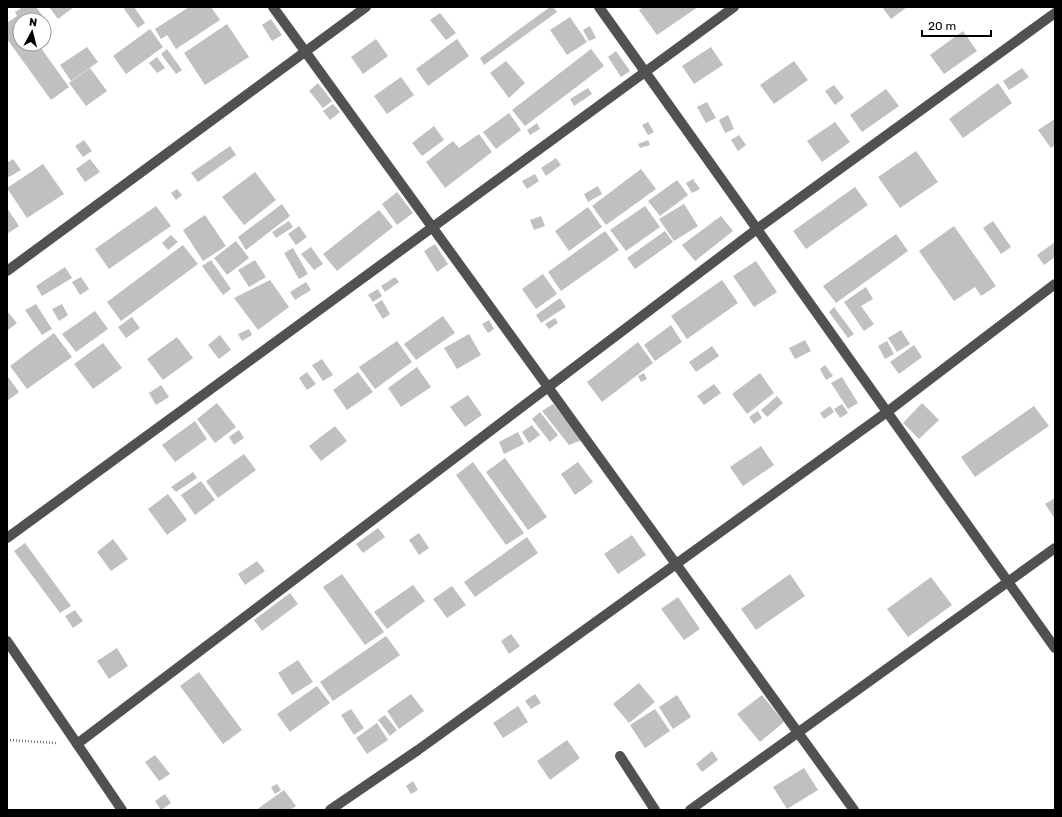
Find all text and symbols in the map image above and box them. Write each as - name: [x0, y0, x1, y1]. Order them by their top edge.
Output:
- north arrow: [12, 12, 52, 52]
- scale bar: [922, 12, 991, 38]
- text: N: [28, 16, 38, 30]
- text: 20 m: [928, 19, 956, 33]

